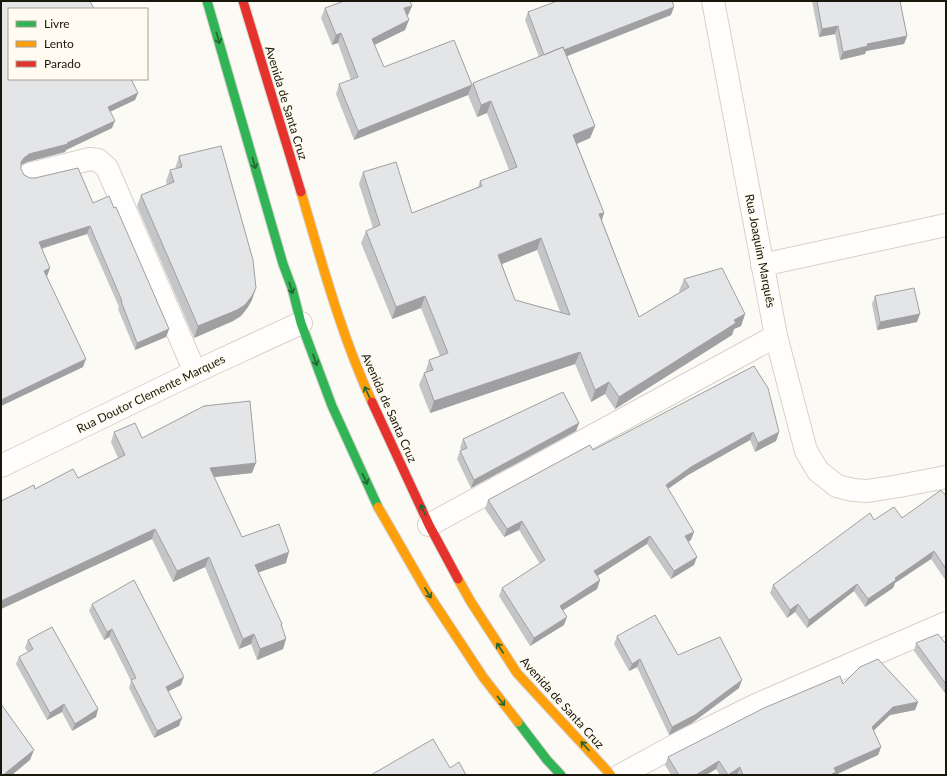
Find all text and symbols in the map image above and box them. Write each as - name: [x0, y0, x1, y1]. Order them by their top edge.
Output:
- legend: [8, 8, 148, 80]
- text: Livre: [44, 16, 70, 31]
- one-way arrow: [215, 32, 222, 45]
- text: Lento: [44, 36, 74, 51]
- street label: Avenida de Santa Cruz: [262, 44, 311, 162]
- text: Parado: [44, 56, 81, 71]
- one-way arrow: [251, 157, 258, 170]
- street label: Rua Joaquim Marquês: [742, 193, 779, 309]
- one-way arrow: [288, 281, 296, 293]
- street label: Rua Doutor Clemente Marques: [74, 351, 228, 436]
- street label: Avenida de Santa Cruz: [359, 351, 421, 465]
- one-way arrow: [311, 353, 319, 365]
- one-way arrow: [363, 387, 371, 399]
- one-way arrow: [362, 473, 369, 485]
- one-way arrow: [419, 505, 426, 517]
- one-way arrow: [424, 587, 432, 598]
- one-way arrow: [496, 642, 504, 653]
- street label: Avenida de Santa Cruz: [517, 654, 608, 752]
- one-way arrow: [497, 695, 505, 706]
- one-way arrow: [580, 741, 589, 751]

